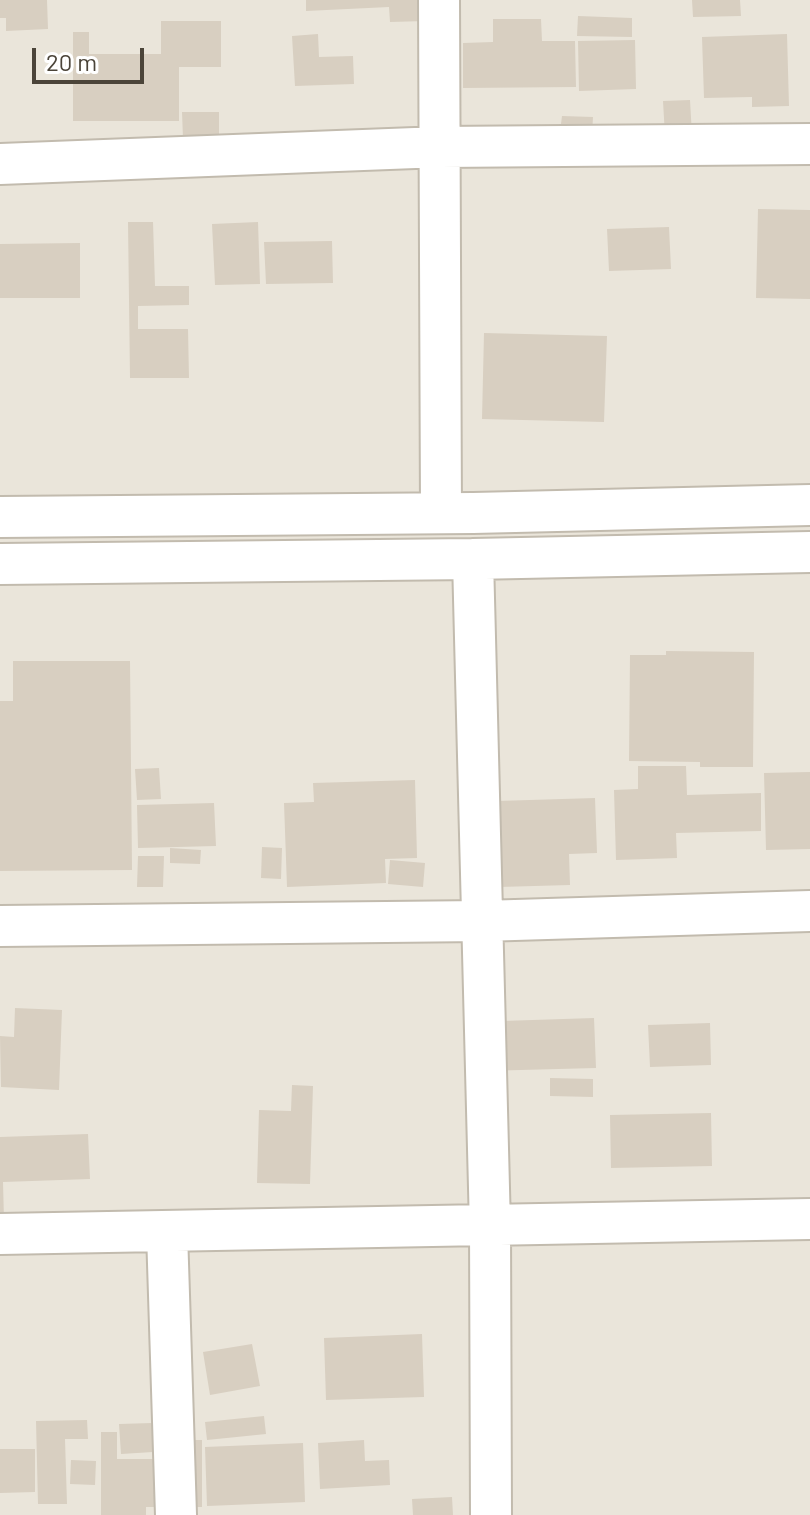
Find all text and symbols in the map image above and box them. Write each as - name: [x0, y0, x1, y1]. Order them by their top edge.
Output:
- scale bar: [36, 32, 148, 82]
- text: 20 m: [46, 47, 97, 76]

